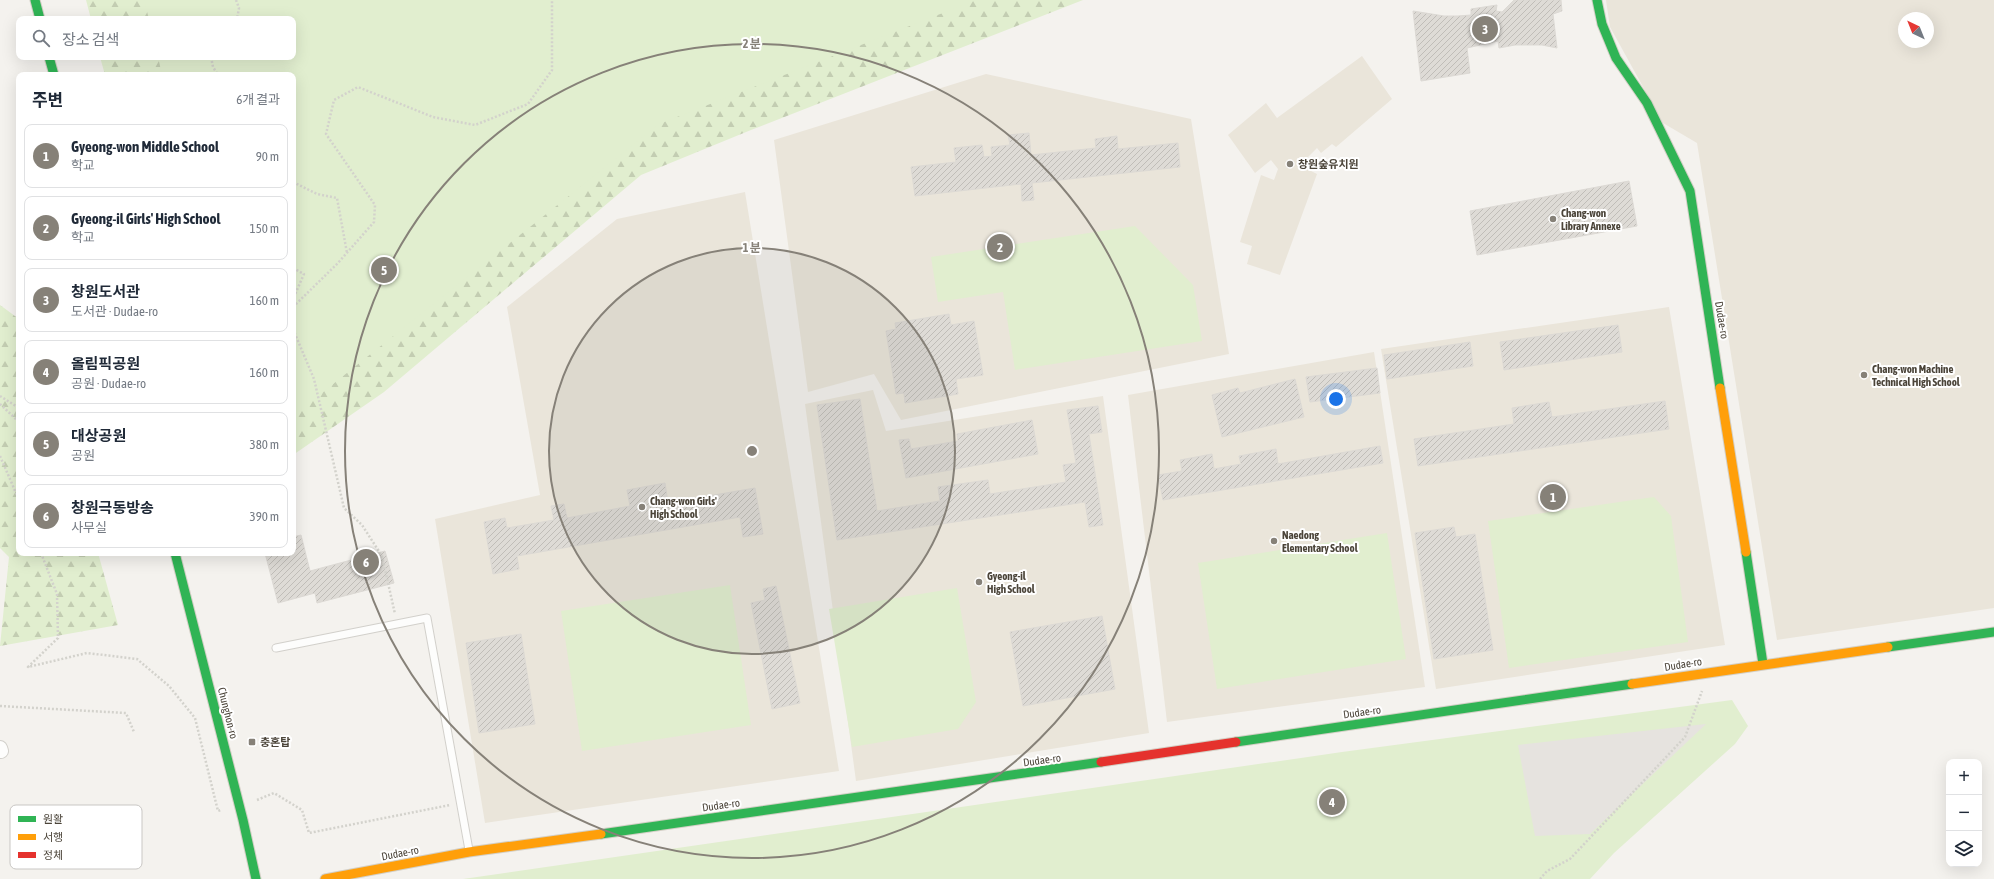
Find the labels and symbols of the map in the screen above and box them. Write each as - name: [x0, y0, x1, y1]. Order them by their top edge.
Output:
- north arrow: [1898, 12, 1934, 48]
- pin: 3: [1472, 14, 1498, 44]
- text: 2 분: [743, 37, 761, 51]
- place label: 창원숲유치원: [1298, 158, 1359, 170]
- marker: 창원숲유치원: [1285, 159, 1295, 169]
- place label: Chang-won Library Annexe: [1561, 207, 1621, 232]
- marker: Chang-won Library Annexe: [1548, 214, 1558, 224]
- pin: 2: [987, 232, 1013, 262]
- text: 1 분: [743, 241, 761, 255]
- pin: 5: [371, 255, 397, 285]
- street label: Dudae-ro: [1713, 300, 1731, 340]
- place label: Chang-won Machine Technical High School: [1872, 363, 1961, 388]
- marker: Chang-won Machine Technical High School: [1859, 370, 1869, 380]
- your location: [1326, 389, 1346, 409]
- centre of rings: [745, 444, 759, 458]
- pin: 1: [1540, 482, 1566, 512]
- place label: Chang-won Girls' High School: [650, 495, 717, 520]
- marker: Chang-won Girls' High School: [637, 502, 647, 512]
- place label: Naedong Elementary School: [1282, 529, 1359, 554]
- marker: Naedong Elementary School: [1269, 536, 1279, 546]
- pin: 6: [353, 547, 379, 577]
- place label: Gyeong-il High School: [987, 570, 1036, 595]
- marker: Gyeong-il High School: [974, 577, 984, 587]
- street label: Dudae-ro: [1663, 655, 1703, 673]
- street label: Chunghon-ro: [216, 686, 240, 740]
- street label: Dudae-ro: [1342, 703, 1382, 721]
- place label: 충혼탑: [260, 736, 290, 748]
- marker: 충혼탑: [247, 737, 257, 747]
- street label: Dudae-ro: [1022, 751, 1062, 769]
- pin: 4: [1319, 787, 1345, 817]
- street label: Dudae-ro: [701, 796, 741, 814]
- legend: [10, 805, 142, 869]
- text: 원활: [43, 813, 63, 825]
- text: 서행: [43, 831, 63, 843]
- street label: Dudae-ro: [380, 843, 420, 863]
- text: 정체: [43, 849, 63, 861]

